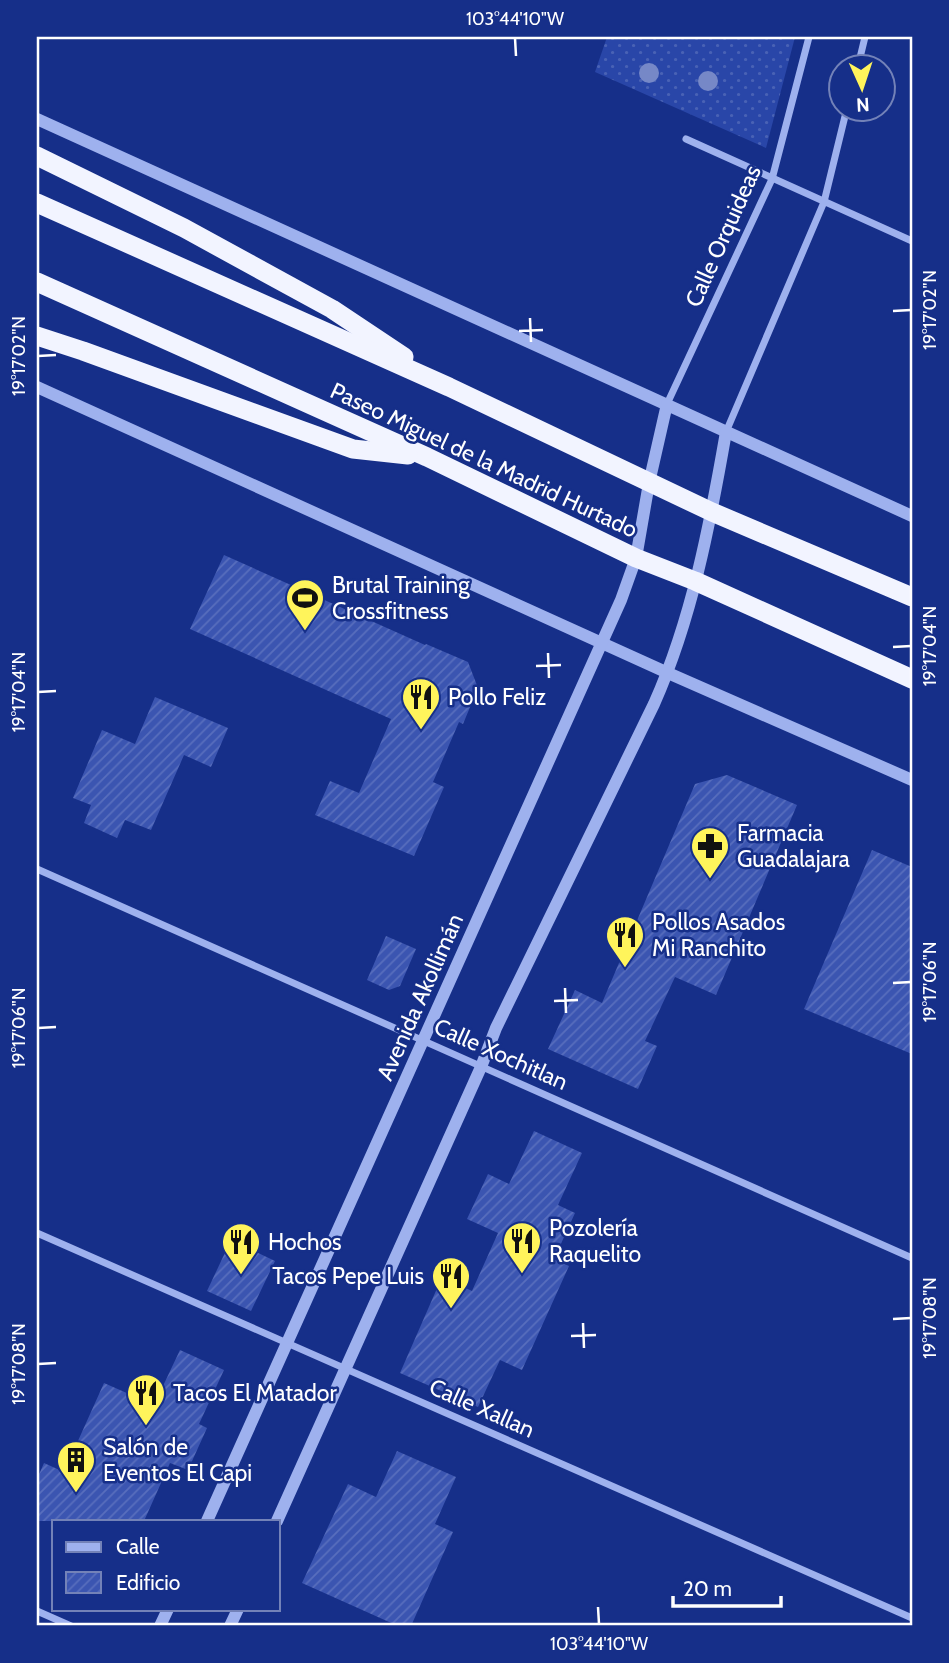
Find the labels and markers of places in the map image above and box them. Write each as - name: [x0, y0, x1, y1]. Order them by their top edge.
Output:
- place label: Brutal Training Crossfitness: [332, 571, 470, 625]
- sports icon: Brutal Training Crossfitness: [284, 577, 326, 632]
- restaurant icon: Pollo Feliz: [400, 676, 442, 731]
- place label: Pollo Feliz: [448, 683, 546, 711]
- place label: Farmacia Guadalajara: [737, 819, 850, 873]
- pharmacy icon: Farmacia Guadalajara: [689, 825, 731, 880]
- place label: Pollos Asados Mi Ranchito: [652, 908, 785, 962]
- restaurant icon: Pollos Asados Mi Ranchito: [604, 914, 646, 969]
- place label: Pozolería Raquelito: [549, 1214, 641, 1268]
- restaurant icon: Pozolería Raquelito: [501, 1220, 543, 1275]
- restaurant icon: Hochos: [220, 1221, 262, 1276]
- place label: Hochos: [268, 1228, 342, 1256]
- restaurant icon: Tacos Pepe Luis: [430, 1255, 472, 1310]
- place label: Tacos Pepe Luis: [272, 1262, 424, 1290]
- restaurant icon: Tacos El Matador: [125, 1372, 167, 1427]
- place label: Tacos El Matador: [173, 1379, 337, 1407]
- place label: Salón de Eventos El Capi: [103, 1433, 252, 1487]
- building icon: Salón de Eventos El Capi: [55, 1439, 97, 1494]

